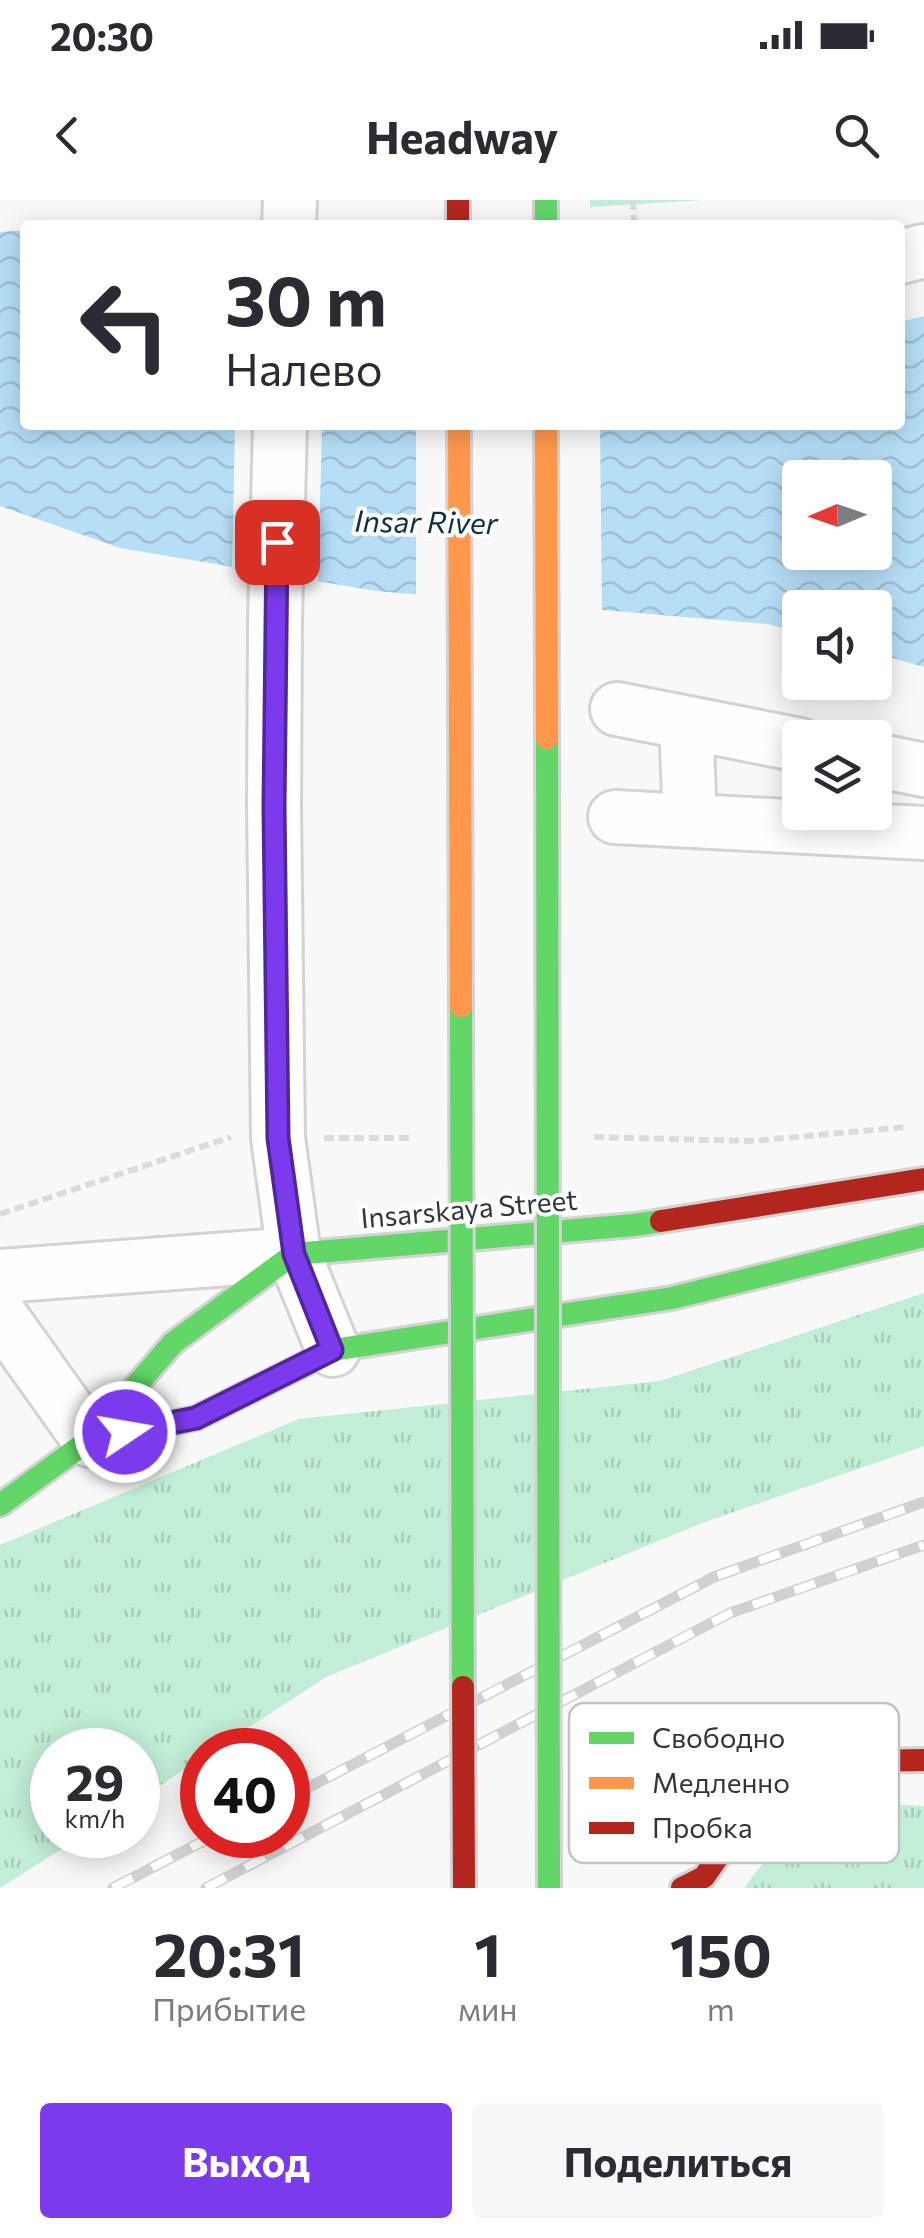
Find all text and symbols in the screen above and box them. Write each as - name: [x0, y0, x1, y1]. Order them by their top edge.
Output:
- text: 20:30: [50, 12, 154, 59]
- icon: back: [40, 108, 95, 163]
- text: Headway: [366, 108, 558, 163]
- icon: search: [829, 108, 884, 163]
- text: 30 m: [225, 255, 387, 340]
- icon: left: [60, 260, 190, 390]
- text: Налево: [225, 340, 383, 395]
- north arrow: [782, 460, 892, 570]
- map controls: [782, 460, 892, 830]
- pin: [235, 500, 320, 585]
- water label: Insar River: [354, 501, 499, 540]
- icon: arrive: [250, 515, 305, 570]
- button: sound: [782, 590, 892, 700]
- button: layers: [782, 720, 892, 830]
- street label: Insarskaya Street: [359, 1182, 579, 1234]
- position arrow: [73, 1380, 177, 1484]
- legend: [569, 1703, 899, 1863]
- text: Свободно: [652, 1720, 785, 1754]
- speed limit sign: 40: [180, 1728, 310, 1858]
- text: 29: [65, 1750, 124, 1811]
- text: Медленно: [652, 1765, 790, 1799]
- text: km/h: [65, 1803, 125, 1833]
- text: Пробка: [652, 1810, 752, 1844]
- text: 20:31: [153, 1916, 305, 1989]
- text: 1: [474, 1916, 501, 1989]
- text: 150: [670, 1916, 772, 1989]
- text: Прибытие: [152, 1988, 306, 2028]
- text: мин: [458, 1988, 518, 2028]
- text: m: [707, 1988, 735, 2028]
- button: Выход: [40, 2103, 452, 2218]
- button: Поделиться: [472, 2103, 884, 2218]

